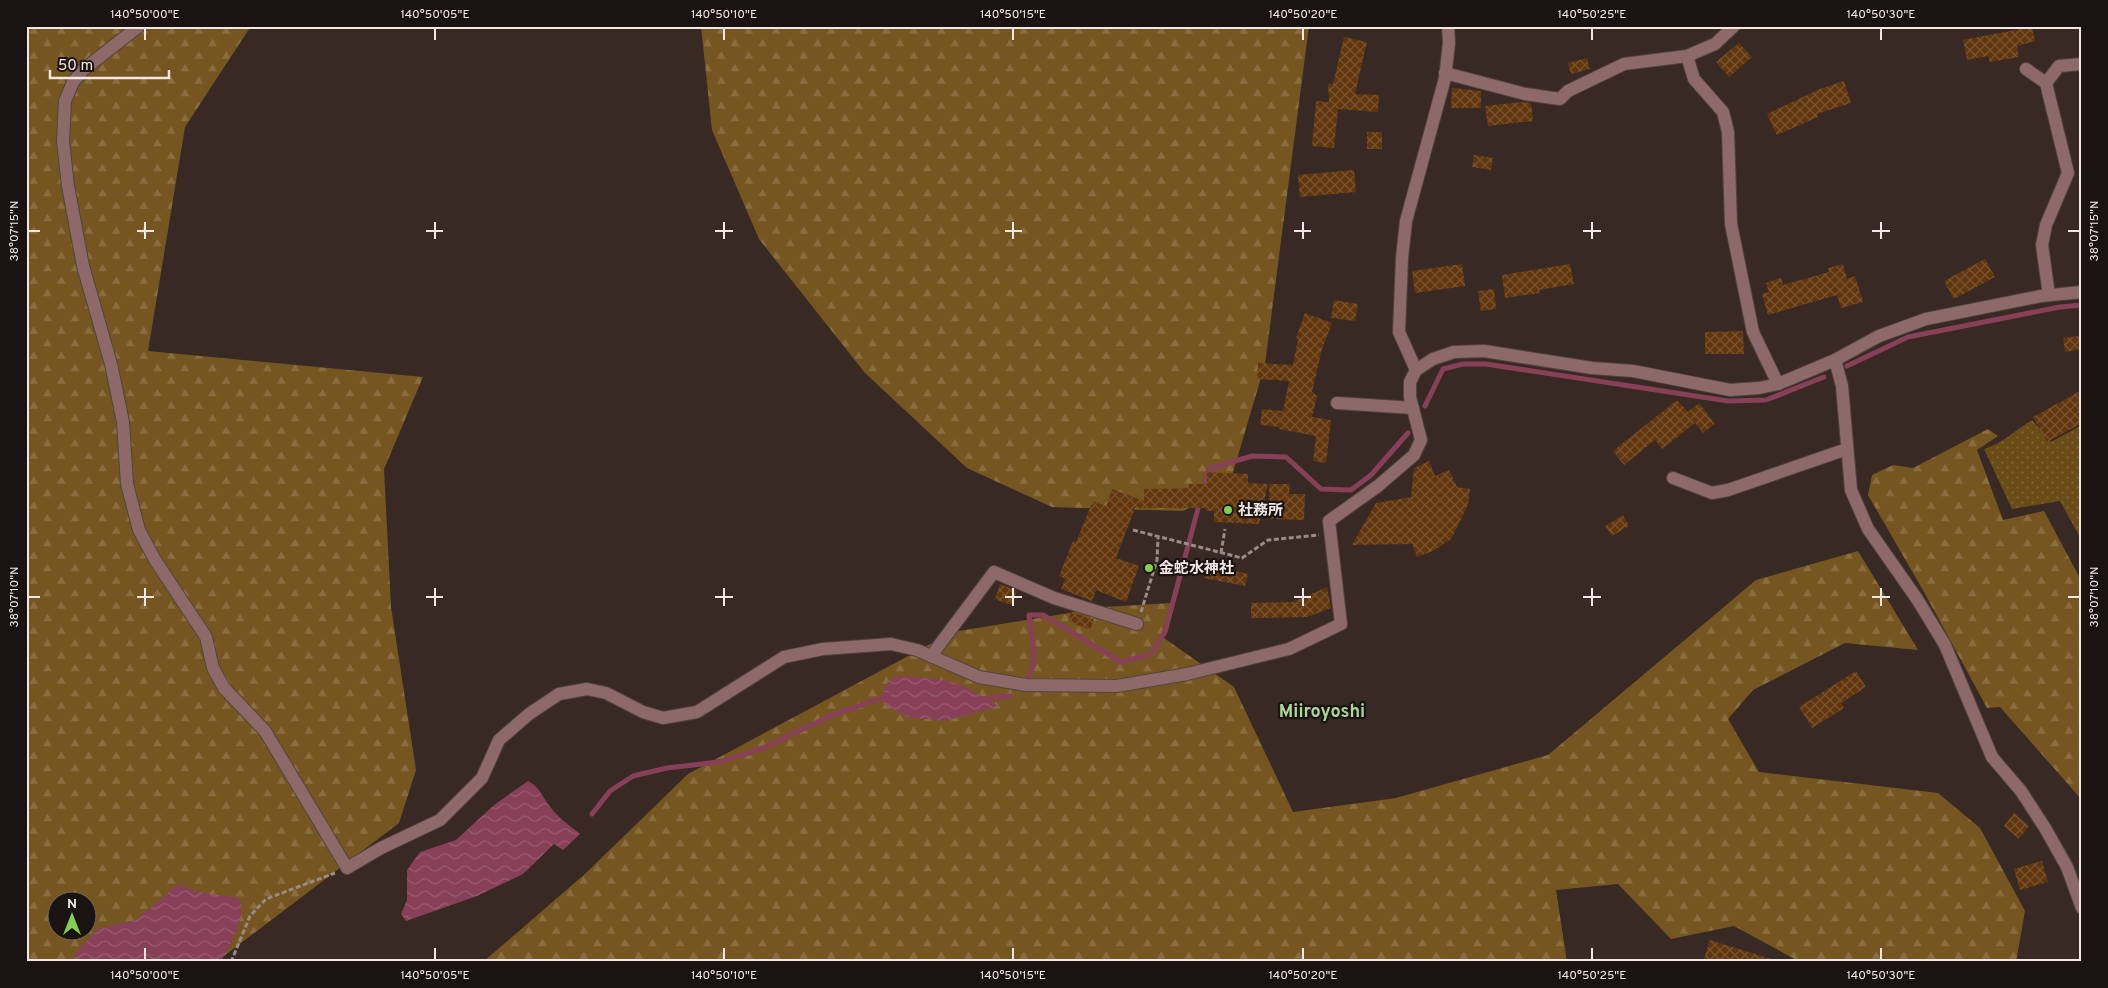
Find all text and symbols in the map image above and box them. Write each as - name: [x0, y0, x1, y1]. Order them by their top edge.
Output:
- text: 140°50'00"E: [110, 7, 180, 23]
- text: 140°50'05"E: [400, 7, 470, 23]
- text: 140°50'10"E: [691, 7, 757, 23]
- text: 140°50'15"E: [980, 7, 1046, 23]
- text: 140°50'20"E: [1268, 7, 1338, 23]
- text: 140°50'25"E: [1558, 7, 1626, 23]
- text: 140°50'30"E: [1847, 7, 1915, 23]
- scale bar: [50, 48, 169, 80]
- text: 50 m: [58, 57, 93, 76]
- text: 38°07'15"N: [7, 201, 23, 261]
- text: 38°07'15"N: [2087, 201, 2103, 261]
- place label: 社務所: [1238, 501, 1283, 521]
- marker: 社務所: [1222, 504, 1234, 516]
- place label: 金蛇水神社: [1159, 559, 1234, 579]
- marker: 金蛇水神社: [1143, 562, 1155, 574]
- text: 38°07'10"N: [7, 566, 23, 628]
- text: 38°07'10"N: [2087, 566, 2103, 628]
- district label: Miiroyoshi: [1279, 701, 1365, 724]
- north arrow: [48, 890, 98, 940]
- text: N: [67, 896, 77, 913]
- text: 140°50'00"E: [110, 968, 180, 984]
- text: 140°50'05"E: [400, 968, 470, 984]
- text: 140°50'10"E: [691, 968, 757, 984]
- text: 140°50'15"E: [980, 968, 1046, 984]
- text: 140°50'20"E: [1268, 968, 1338, 984]
- text: 140°50'25"E: [1558, 968, 1626, 984]
- text: 140°50'30"E: [1847, 968, 1915, 984]

